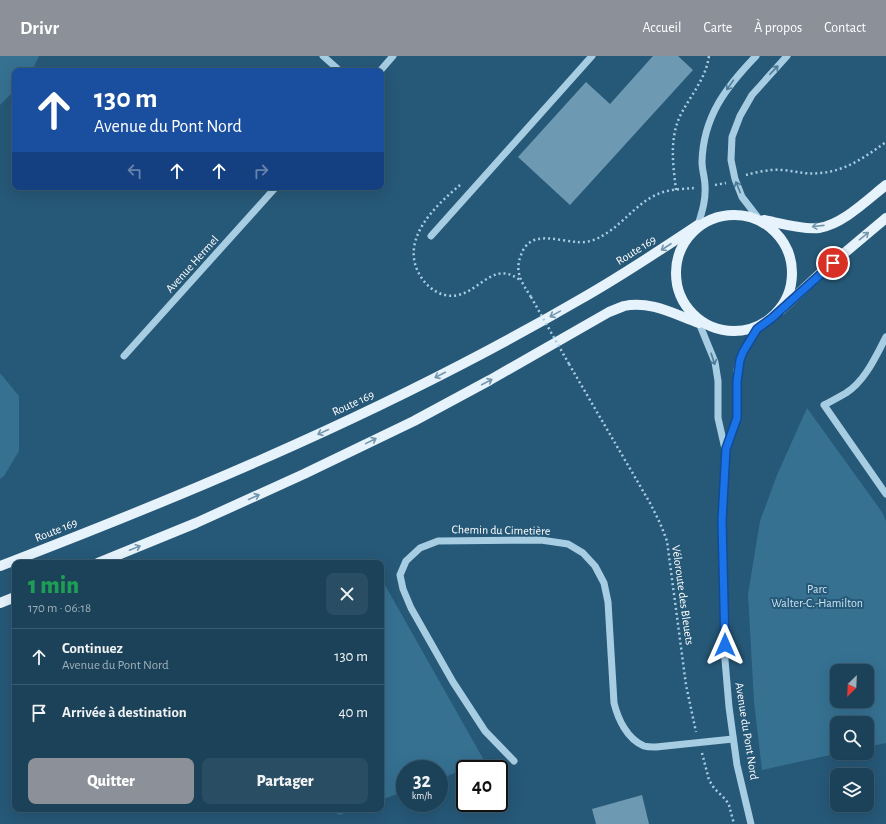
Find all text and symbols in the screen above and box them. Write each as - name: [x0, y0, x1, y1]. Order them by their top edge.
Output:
- text: Drivr: [20, 19, 59, 38]
- text: Accueil: [642, 21, 681, 35]
- text: Carte: [703, 21, 732, 35]
- text: À propos: [754, 21, 802, 35]
- text: Contact: [824, 21, 866, 35]
- one-way arrow: [769, 65, 778, 75]
- one-way arrow: [726, 79, 734, 90]
- icon: ahead: [28, 84, 80, 136]
- text: 130 m: [94, 85, 158, 113]
- text: Avenue du Pont Nord: [94, 118, 242, 136]
- icon: left: [124, 160, 146, 182]
- icon: ahead: [166, 160, 188, 182]
- icon: ahead: [208, 160, 230, 182]
- icon: right: [250, 160, 272, 182]
- one-way arrow: [733, 181, 741, 193]
- one-way arrow: [812, 223, 825, 230]
- one-way arrow: [858, 232, 869, 241]
- street label: Avenue Hermel: [163, 233, 221, 295]
- street label: Route 169: [614, 233, 658, 267]
- one-way arrow: [660, 243, 672, 251]
- pin: [816, 246, 850, 280]
- icon: arrive: [822, 252, 844, 274]
- one-way arrow: [549, 310, 561, 318]
- one-way arrow: [710, 353, 717, 366]
- one-way arrow: [434, 372, 446, 379]
- one-way arrow: [481, 378, 493, 385]
- street label: Route 169: [330, 388, 376, 418]
- one-way arrow: [317, 429, 329, 436]
- one-way arrow: [365, 437, 377, 445]
- one-way arrow: [248, 493, 260, 500]
- street label: Route 169: [33, 516, 79, 544]
- street label: Chemin du Cimetière: [451, 523, 551, 537]
- one-way arrow: [128, 544, 140, 552]
- street label: Véloroute des Bleuets: [670, 544, 696, 646]
- button: close: [326, 573, 368, 615]
- text: 1 min: [28, 574, 79, 598]
- park label: Parc Walter-C.-Hamilton: [771, 583, 863, 609]
- text: 170 m · 06:18: [28, 602, 91, 615]
- position arrow: [704, 624, 746, 666]
- text: Continuez: [62, 641, 123, 656]
- icon: ahead: [28, 646, 50, 668]
- text: 130 m: [334, 649, 368, 664]
- text: Avenue du Pont Nord: [62, 659, 169, 672]
- north arrow: [830, 664, 874, 708]
- map controls: [830, 664, 874, 812]
- street label: Avenue du Pont Nord: [733, 681, 761, 781]
- icon: arrive: [28, 702, 50, 724]
- text: Arrivée à destination: [62, 705, 187, 720]
- text: 40 m: [338, 705, 368, 720]
- button: search: [830, 716, 874, 760]
- button: Quitter: [28, 758, 194, 804]
- button: Partager: [202, 758, 368, 804]
- speed limit sign: 40: [456, 760, 508, 812]
- button: layers: [830, 768, 874, 812]
- text: 32: [413, 771, 431, 791]
- text: km/h: [412, 791, 432, 801]

